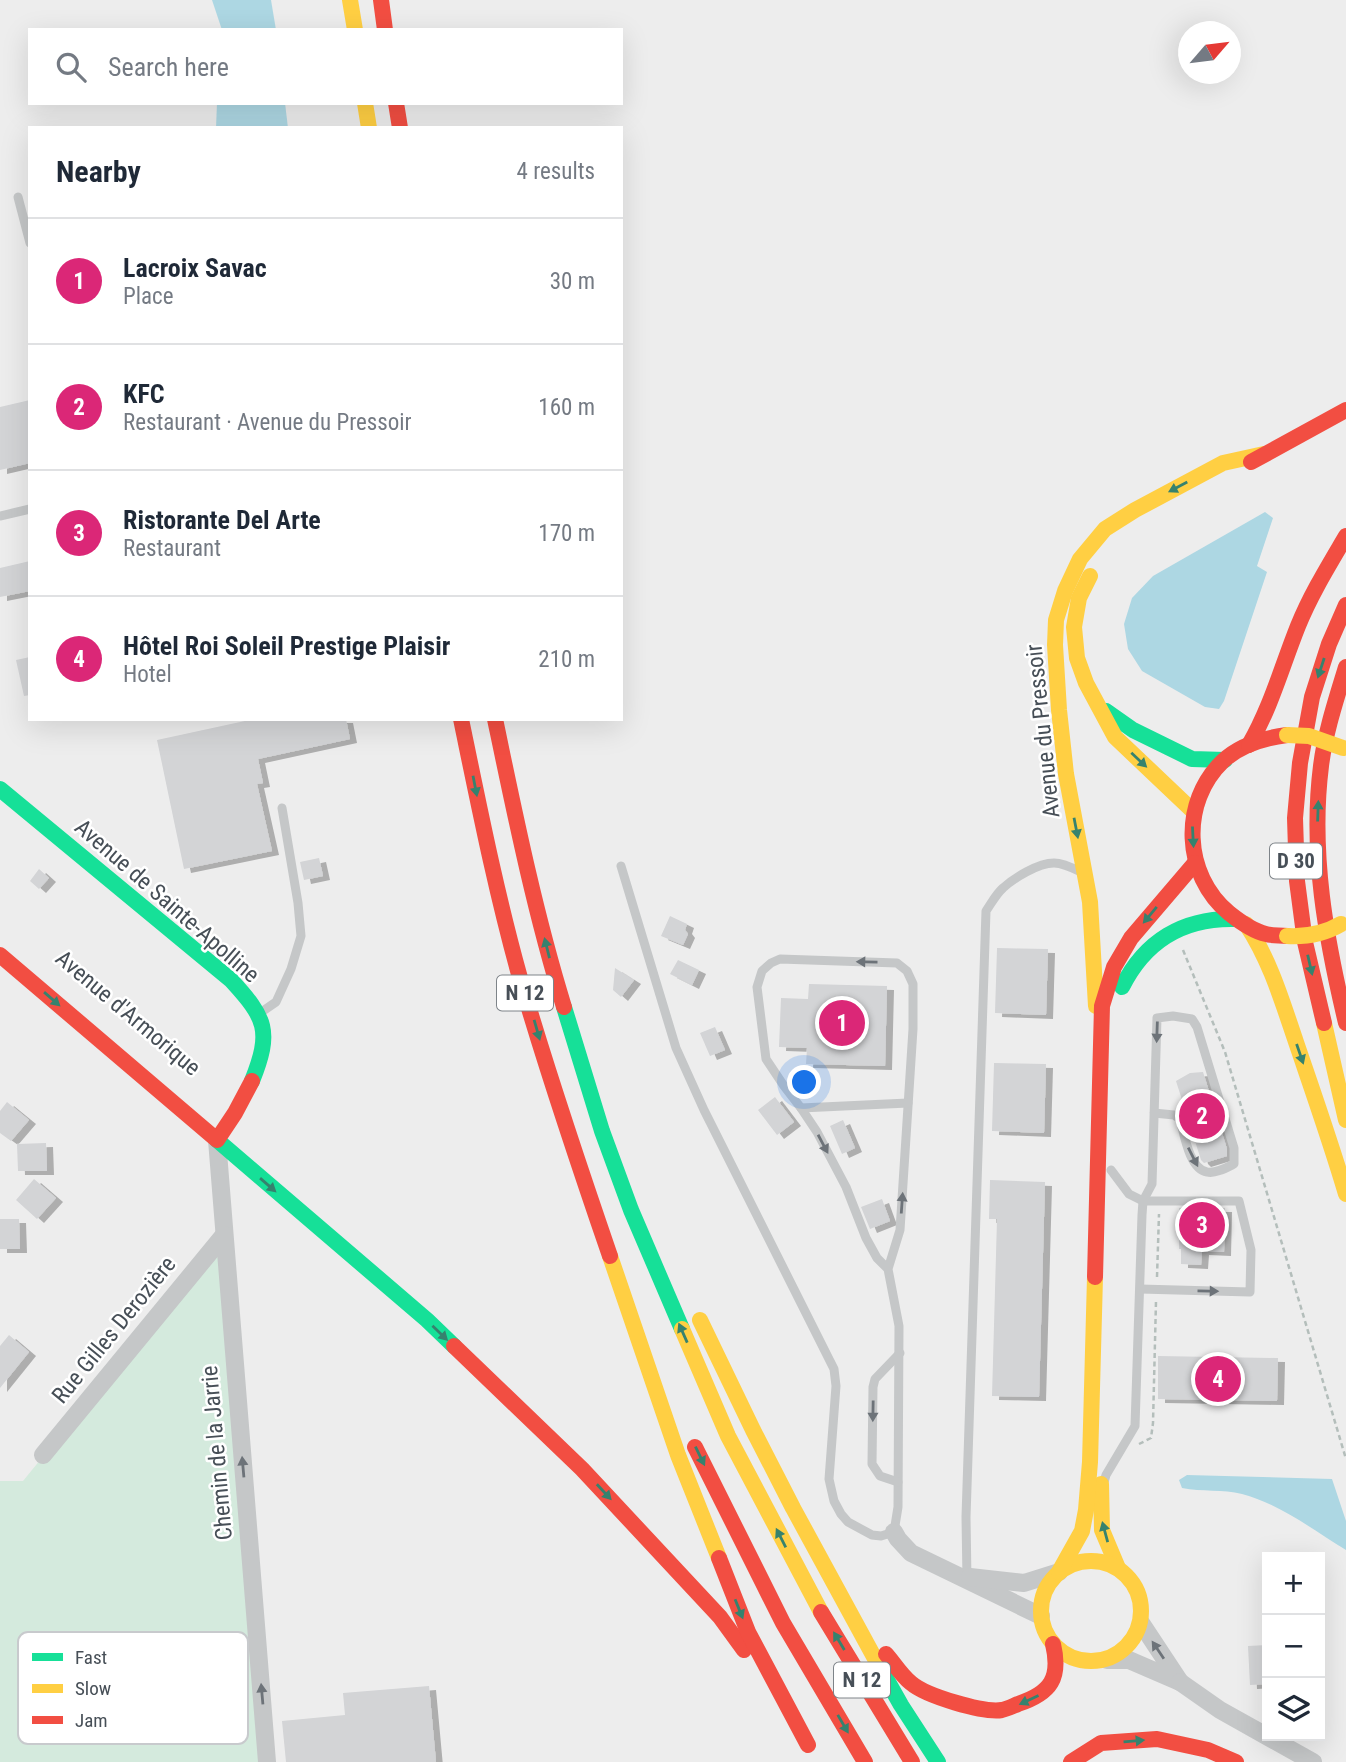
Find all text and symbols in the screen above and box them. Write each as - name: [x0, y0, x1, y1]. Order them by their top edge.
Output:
- north arrow: [1178, 21, 1241, 84]
- search box: [28, 28, 623, 105]
- icon: search: [52, 48, 90, 86]
- text: Search here: [108, 52, 229, 82]
- text: Nearby: [56, 154, 141, 189]
- text: 4 results: [517, 158, 595, 185]
- text: Lacroix Savac: [123, 253, 267, 283]
- text: 1: [73, 268, 85, 295]
- text: 30 m: [550, 268, 595, 295]
- text: Place: [123, 283, 173, 310]
- text: KFC: [123, 379, 165, 409]
- text: 2: [73, 394, 85, 421]
- text: 160 m: [538, 394, 595, 421]
- text: Restaurant · Avenue du Pressoir: [123, 409, 412, 436]
- one-way arrow: [1168, 480, 1188, 492]
- text: Ristorante Del Arte: [123, 505, 321, 535]
- text: 3: [73, 520, 85, 547]
- text: 170 m: [538, 520, 595, 547]
- text: Restaurant: [123, 535, 221, 562]
- text: Hôtel Roi Soleil Prestige Plaisir: [123, 631, 450, 661]
- street label: Avenue du Pressoir: [1020, 643, 1066, 819]
- text: 4: [73, 646, 85, 673]
- text: 210 m: [538, 646, 595, 673]
- one-way arrow: [1315, 658, 1326, 679]
- text: Hotel: [123, 661, 172, 688]
- one-way arrow: [1130, 751, 1147, 767]
- one-way arrow: [469, 775, 480, 797]
- one-way arrow: [1313, 799, 1324, 821]
- street label: Avenue de Sainte-Apolline: [69, 814, 265, 988]
- one-way arrow: [1071, 817, 1082, 839]
- one-way arrow: [1187, 827, 1198, 849]
- road number: D 30: [1270, 844, 1322, 878]
- one-way arrow: [1142, 906, 1158, 924]
- one-way arrow: [541, 937, 552, 959]
- street label: Avenue d'Armorique: [50, 945, 206, 1081]
- one-way arrow: [1304, 954, 1315, 976]
- one-way arrow: [856, 956, 878, 967]
- road number: N 12: [497, 976, 553, 1010]
- one-way arrow: [43, 991, 61, 1007]
- pin: 1: [819, 997, 865, 1049]
- one-way arrow: [532, 1020, 542, 1041]
- one-way arrow: [1151, 1021, 1162, 1043]
- one-way arrow: [1295, 1044, 1306, 1065]
- your location: [787, 1065, 821, 1099]
- pin: 2: [1179, 1090, 1225, 1142]
- one-way arrow: [817, 1134, 829, 1154]
- one-way arrow: [1187, 1147, 1199, 1167]
- one-way arrow: [260, 1177, 277, 1192]
- one-way arrow: [897, 1192, 908, 1214]
- pin: 3: [1179, 1199, 1225, 1251]
- street label: Rue Gilles Derozière: [47, 1251, 181, 1409]
- one-way arrow: [1197, 1285, 1219, 1296]
- one-way arrow: [677, 1322, 688, 1343]
- one-way arrow: [432, 1325, 449, 1342]
- pin: 4: [1195, 1353, 1241, 1405]
- street label: Chemin de la Jarrie: [196, 1365, 238, 1541]
- one-way arrow: [867, 1400, 878, 1422]
- one-way arrow: [694, 1446, 705, 1466]
- one-way arrow: [237, 1456, 248, 1478]
- one-way arrow: [595, 1483, 611, 1500]
- one-way arrow: [1099, 1521, 1110, 1543]
- one-way arrow: [776, 1528, 787, 1548]
- map controls: [1262, 1552, 1325, 1741]
- button: +: [1262, 1552, 1325, 1615]
- one-way arrow: [734, 1599, 745, 1620]
- button: −: [1262, 1615, 1325, 1678]
- one-way arrow: [832, 1631, 845, 1650]
- legend: [18, 1632, 248, 1744]
- one-way arrow: [1151, 1641, 1165, 1659]
- text: Fast: [75, 1646, 107, 1669]
- road number: N 12: [834, 1662, 890, 1698]
- text: Slow: [75, 1677, 111, 1700]
- button: layers: [1262, 1678, 1325, 1741]
- one-way arrow: [256, 1683, 267, 1705]
- one-way arrow: [1019, 1694, 1039, 1705]
- text: Jam: [75, 1709, 108, 1732]
- one-way arrow: [836, 1714, 849, 1733]
- one-way arrow: [1123, 1735, 1145, 1746]

